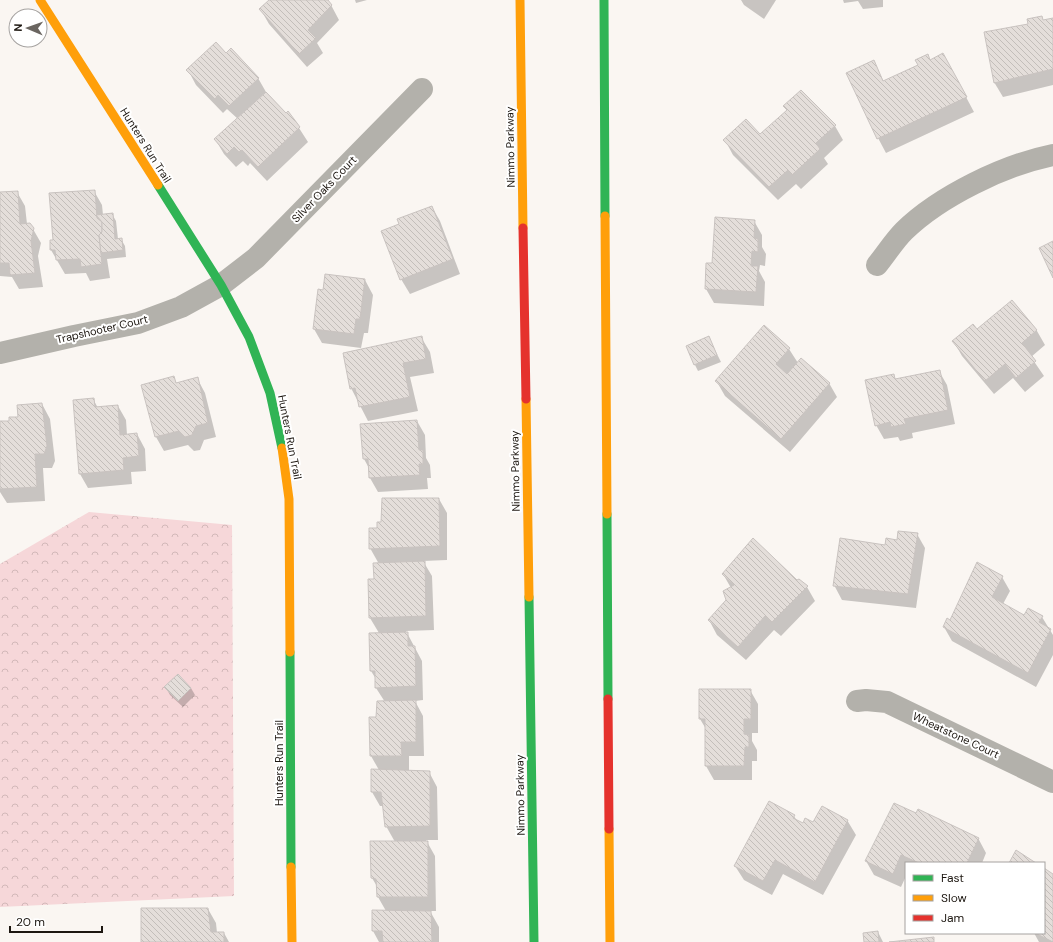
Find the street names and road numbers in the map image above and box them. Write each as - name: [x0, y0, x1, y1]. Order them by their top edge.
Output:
- street label: Hunters Run Trail: [117, 105, 175, 185]
- street label: Nimmo Parkway: [502, 106, 518, 188]
- street label: Silver Oaks Court: [289, 153, 359, 225]
- street label: Trapshooter Court: [55, 312, 149, 346]
- street label: Hunters Run Trail: [275, 394, 305, 480]
- street label: Nimmo Parkway: [507, 430, 523, 512]
- street label: Wheatstone Court: [910, 709, 1002, 761]
- street label: Hunters Run Trail: [272, 720, 286, 806]
- street label: Nimmo Parkway: [512, 754, 528, 836]

